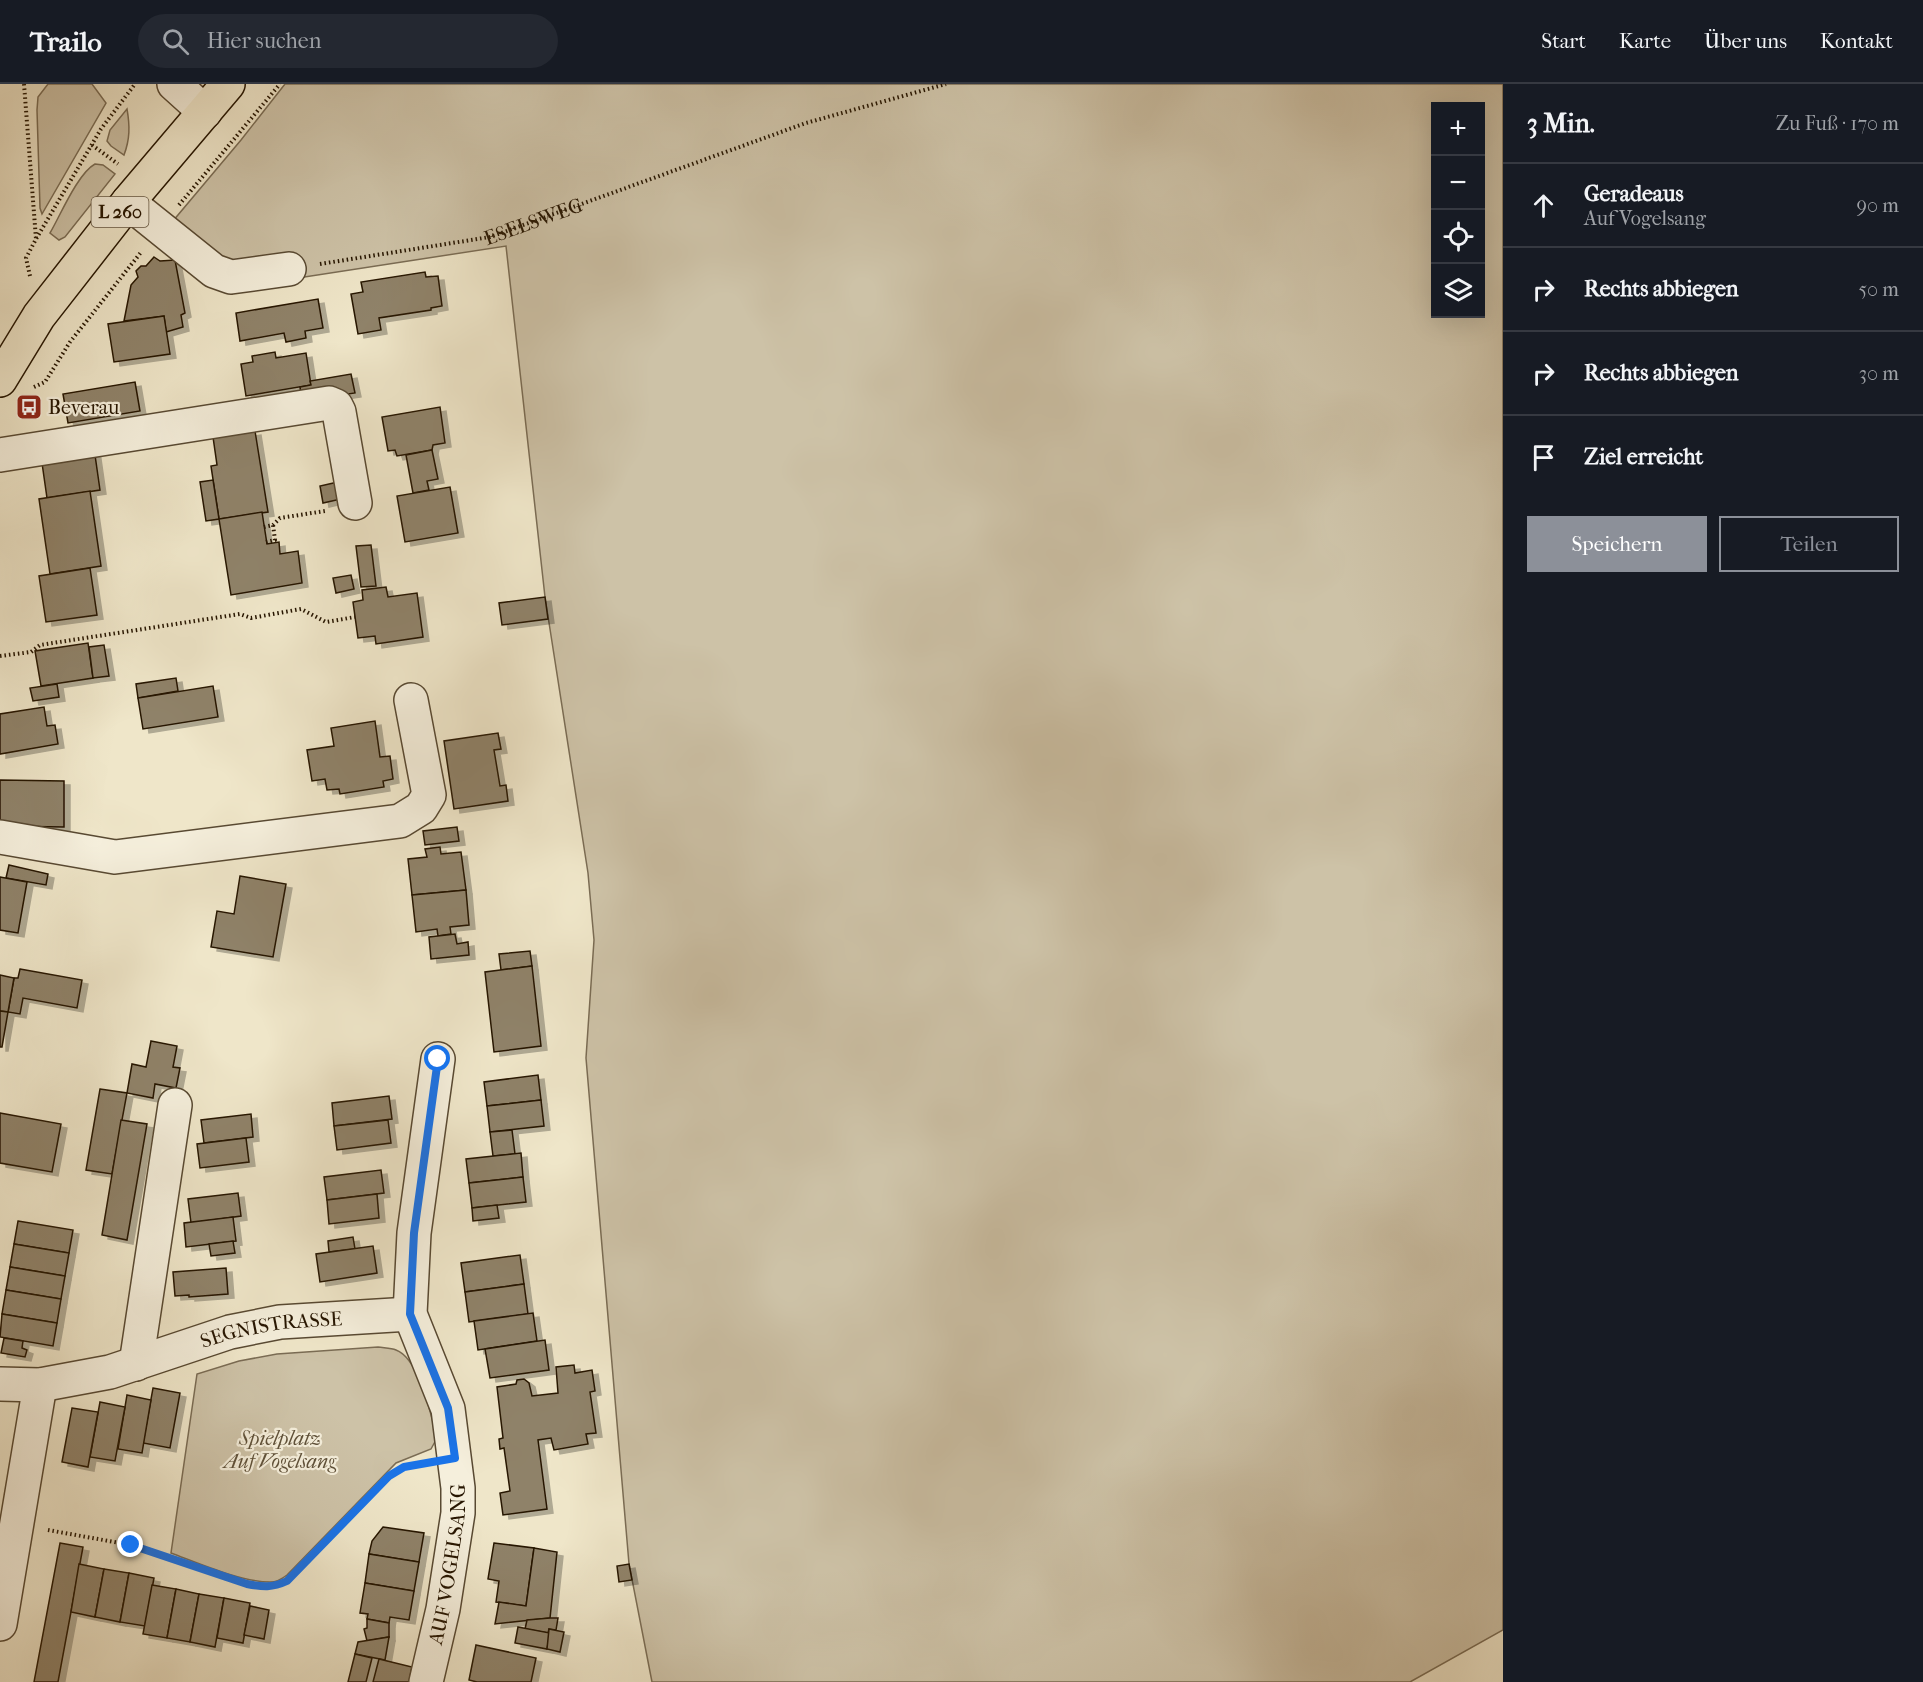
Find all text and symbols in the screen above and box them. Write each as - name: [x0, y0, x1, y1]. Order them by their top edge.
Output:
- search box: [138, 14, 558, 68]
- text: Trailo: [30, 25, 102, 58]
- icon: search: [159, 25, 192, 58]
- text: Hier suchen: [207, 28, 322, 54]
- text: Start: [1541, 29, 1586, 53]
- text: Karte: [1619, 29, 1671, 53]
- text: Über uns: [1704, 29, 1787, 53]
- text: Kontakt: [1820, 29, 1893, 53]
- map controls: [1431, 102, 1485, 318]
- button: +: [1431, 102, 1485, 156]
- text: 3 Min.: [1527, 108, 1595, 139]
- text: Zu Fuß · 170 m: [1776, 112, 1899, 135]
- button: −: [1431, 156, 1485, 210]
- text: Geradeaus: [1584, 181, 1684, 207]
- icon: ahead: [1527, 189, 1560, 222]
- street label: ESELSWEG: [481, 194, 586, 250]
- text: 90 m: [1857, 194, 1899, 217]
- road number: L 260: [92, 197, 148, 227]
- text: Auf Vogelsang: [1584, 207, 1706, 230]
- button: locate: [1431, 210, 1485, 264]
- button: layers: [1431, 264, 1485, 318]
- icon: right: [1527, 273, 1560, 306]
- text: Rechts abbiegen: [1584, 276, 1739, 302]
- text: 50 m: [1858, 278, 1899, 301]
- icon: right: [1527, 357, 1560, 390]
- text: Rechts abbiegen: [1584, 360, 1739, 386]
- text: 30 m: [1859, 362, 1899, 385]
- bus stop icon: Beverau: [14, 392, 44, 422]
- place label: Beverau: [48, 396, 120, 419]
- icon: arrive: [1527, 441, 1560, 474]
- text: Ziel erreicht: [1584, 444, 1703, 470]
- button: Speichern: [1527, 516, 1707, 572]
- button: Teilen: [1719, 516, 1899, 572]
- route start: [424, 1045, 450, 1071]
- street label: SEGNISTRASSE: [197, 1307, 343, 1353]
- park label: Spielplatz Auf Vogelsang: [221, 1427, 337, 1473]
- street label: AUF VOGELSANG: [424, 1484, 470, 1648]
- route end: [117, 1531, 143, 1557]

